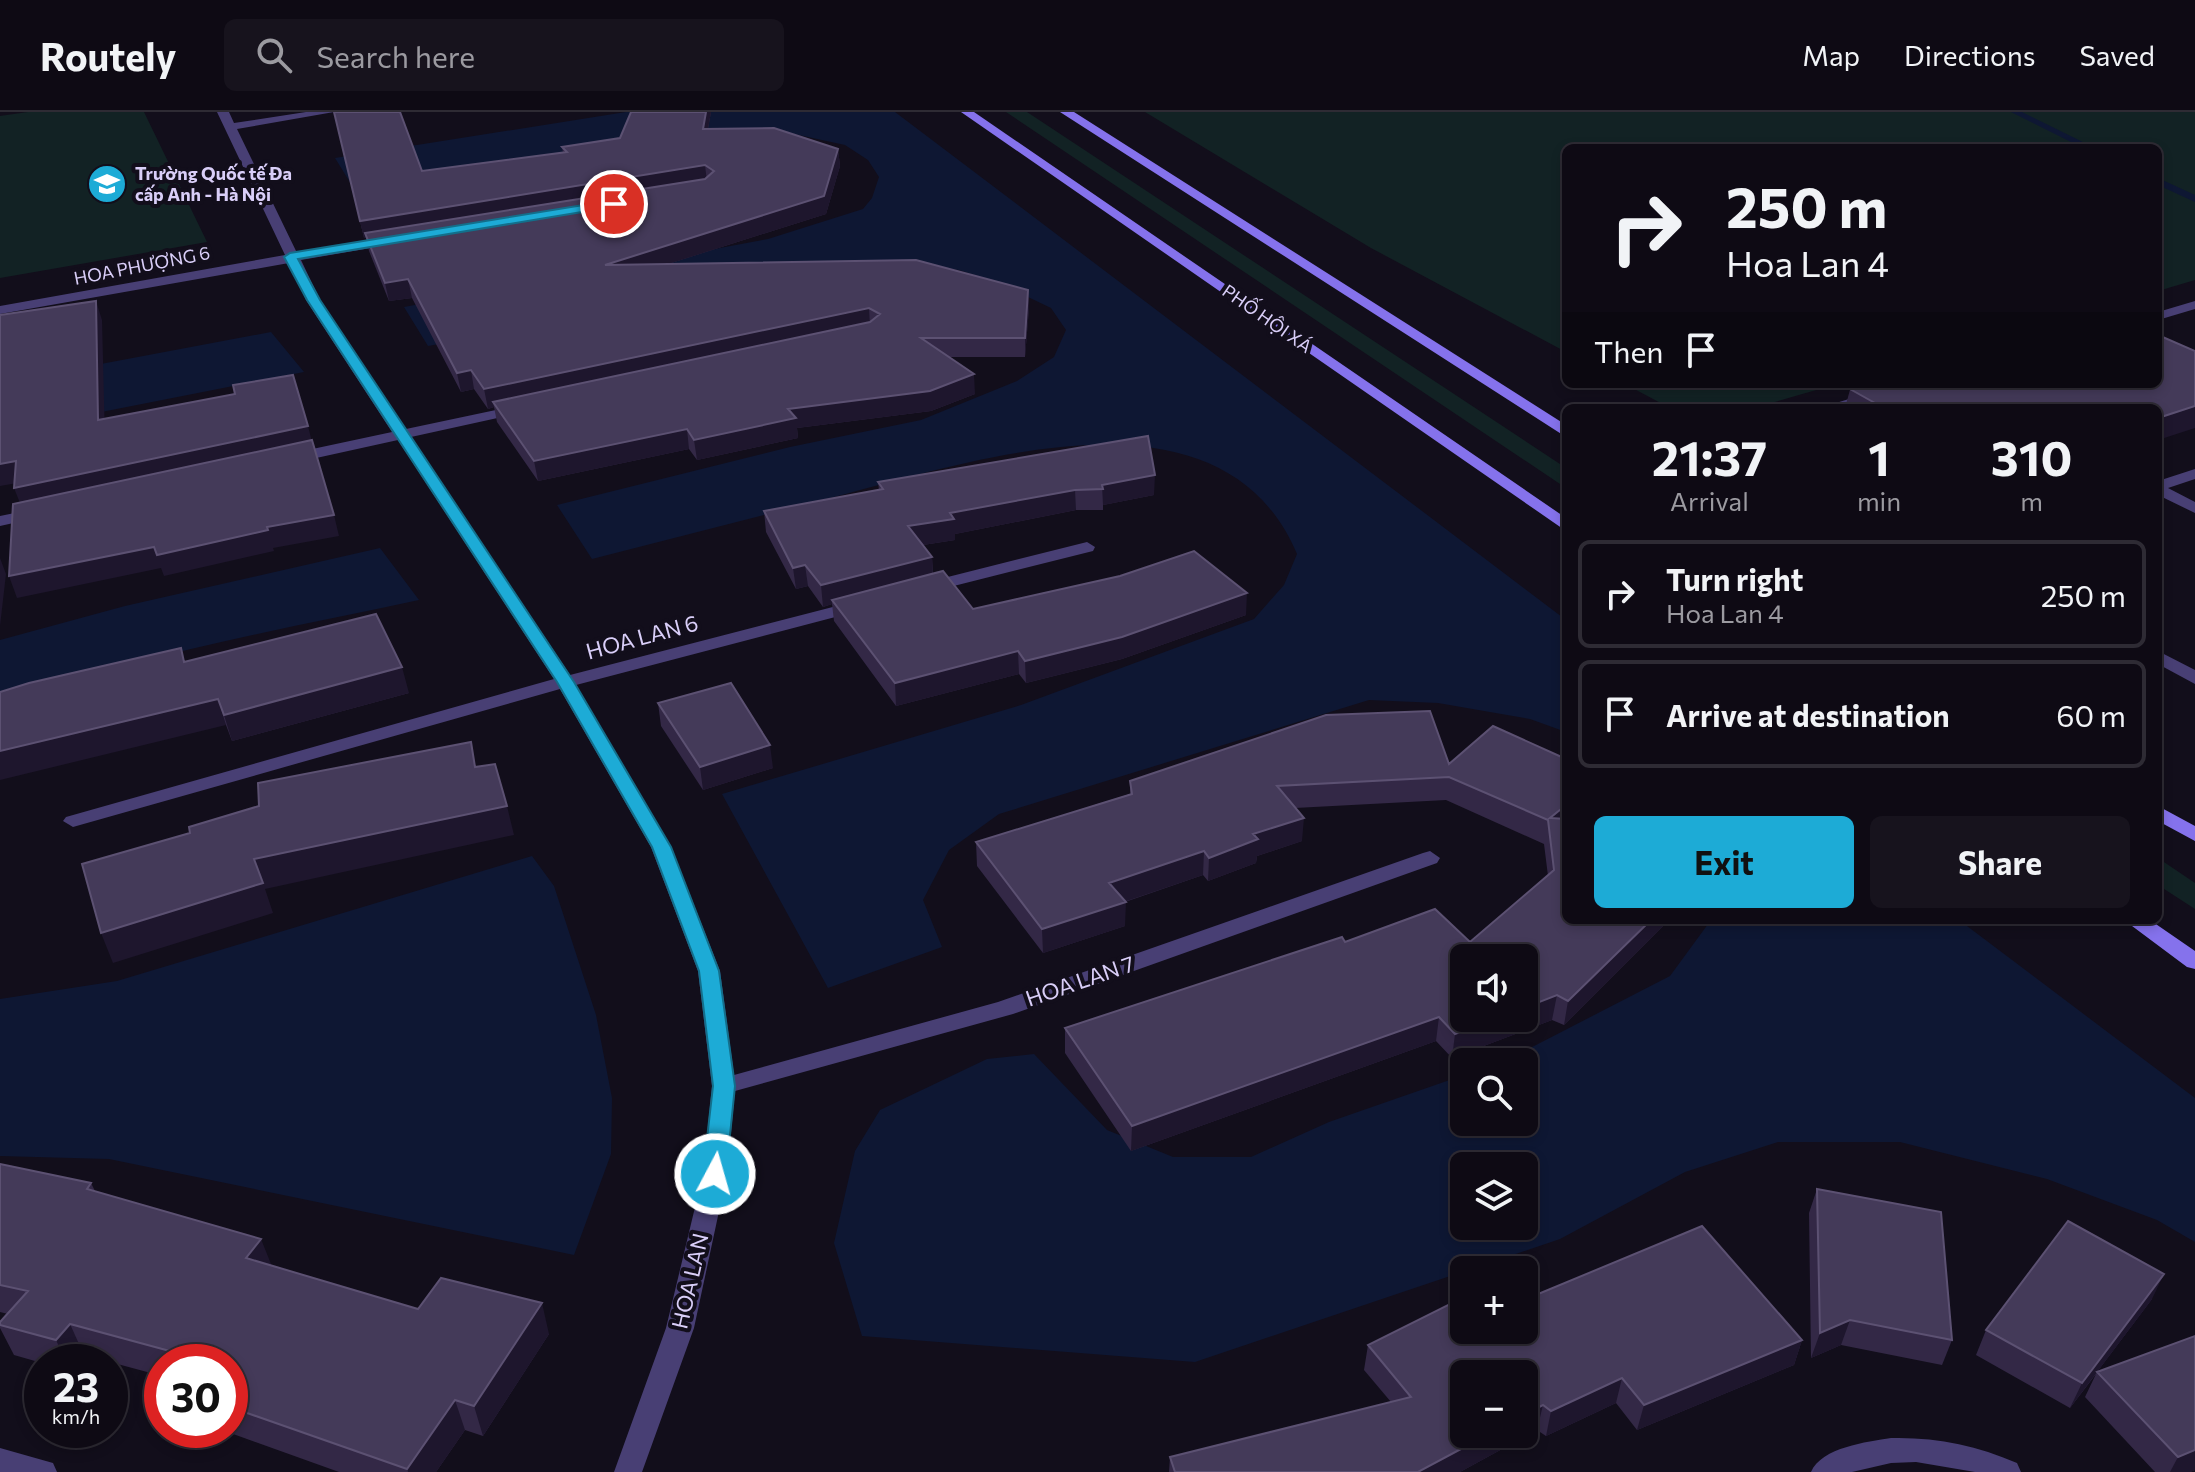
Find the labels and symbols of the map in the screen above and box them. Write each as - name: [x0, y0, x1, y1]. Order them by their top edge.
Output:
- place label: Trường Quốc tế Đa cấp Anh - Hà Nội: [135, 162, 292, 205]
- school or university icon: Trường Quốc tế Đa cấp Anh - Hà Nội: [86, 163, 128, 205]
- pin: [580, 170, 648, 238]
- street label: HOA PHƯỢNG 6: [72, 241, 212, 289]
- street label: PHỐ HỘI XÁ: [1219, 278, 1318, 357]
- street label: HOA LAN 6: [583, 609, 701, 664]
- street label: HOA LAN 7: [1022, 949, 1138, 1012]
- position arrow: [673, 1132, 757, 1216]
- street label: HOA LAN: [665, 1230, 714, 1331]
- speed limit sign: 30: [144, 1344, 248, 1448]

